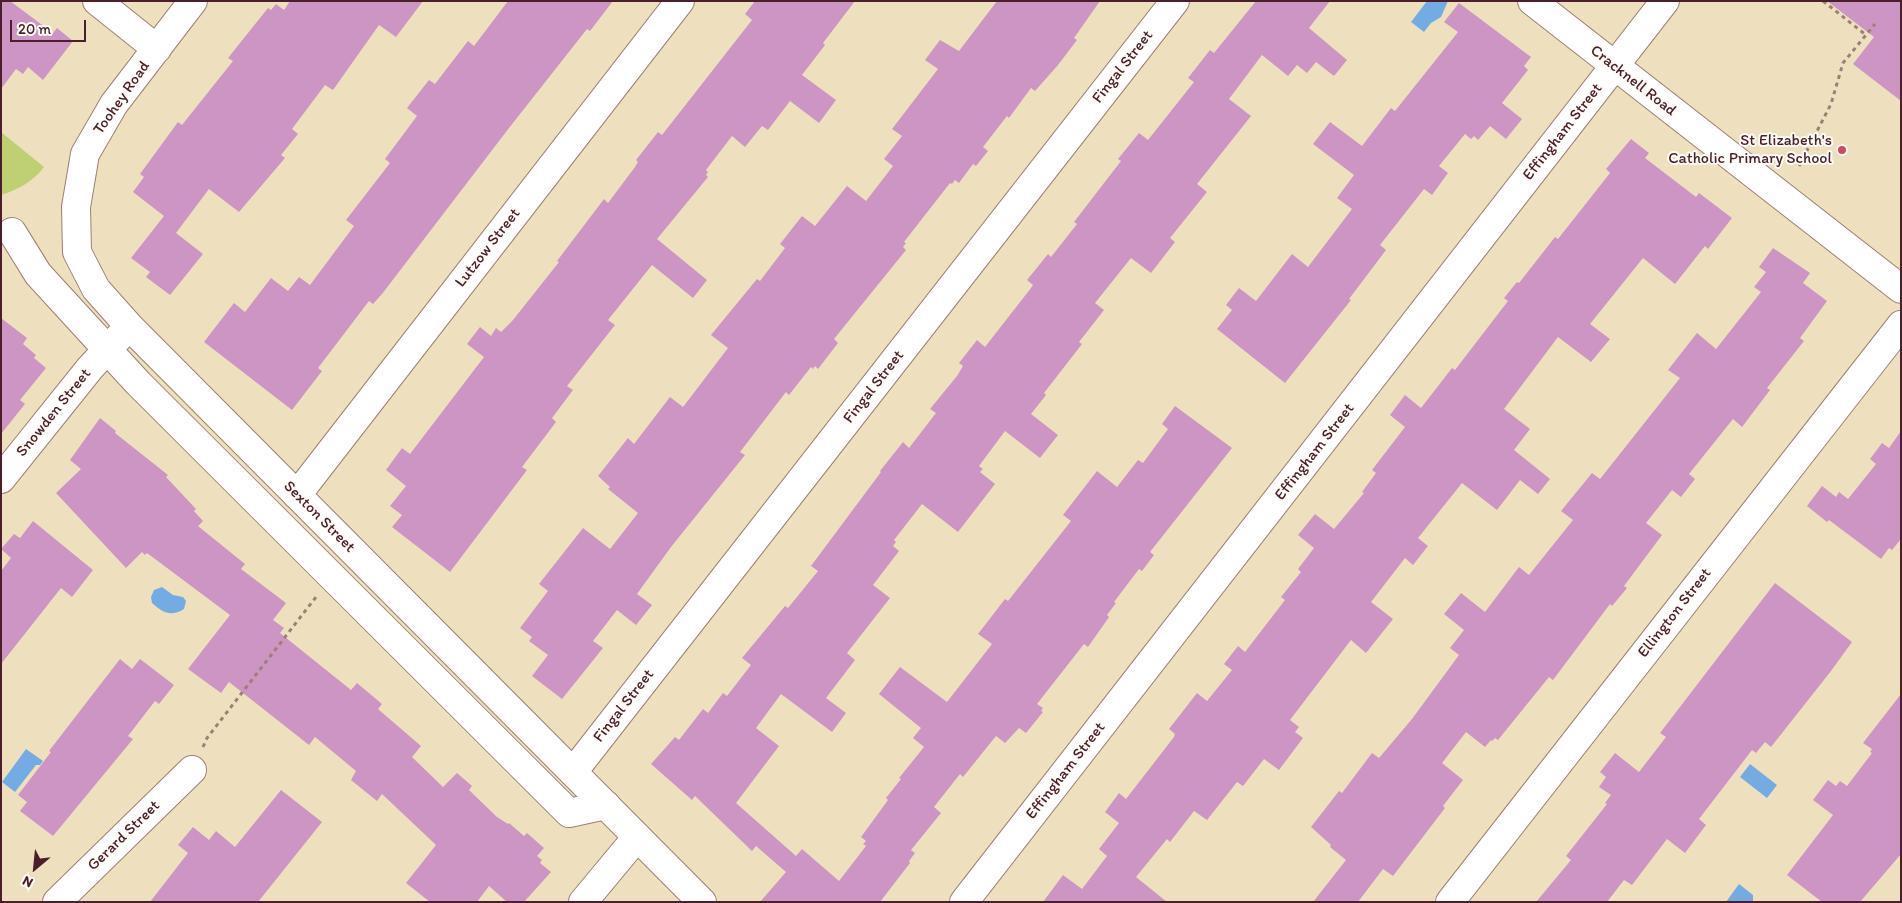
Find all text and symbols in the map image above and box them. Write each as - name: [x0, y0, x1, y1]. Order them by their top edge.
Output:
- scale bar: [12, 10, 89, 42]
- text: 20 m: [18, 20, 51, 38]
- street label: Fingal Street: [1088, 27, 1158, 107]
- street label: Cracknell Road: [1586, 41, 1680, 121]
- street label: Toohey Road: [90, 57, 154, 139]
- street label: Effingham Street: [1519, 80, 1607, 184]
- place label: St Elizabeth's Catholic Primary School: [1668, 131, 1832, 169]
- marker: St Elizabeth's Catholic Primary School: [1836, 144, 1848, 156]
- street label: Lutzow Street: [451, 205, 525, 291]
- street label: Fingal Street: [839, 347, 909, 427]
- street label: Snowden Street: [12, 365, 96, 461]
- street label: Effingham Street: [1271, 400, 1359, 504]
- street label: Sexton Street: [279, 477, 359, 557]
- street label: Ellington Street: [1634, 564, 1716, 662]
- street label: Fingal Street: [589, 666, 659, 746]
- street label: Effingham Street: [1022, 719, 1110, 823]
- street label: Gerard Street: [84, 797, 164, 875]
- north arrow: [10, 843, 60, 893]
- text: N: [20, 872, 36, 891]

